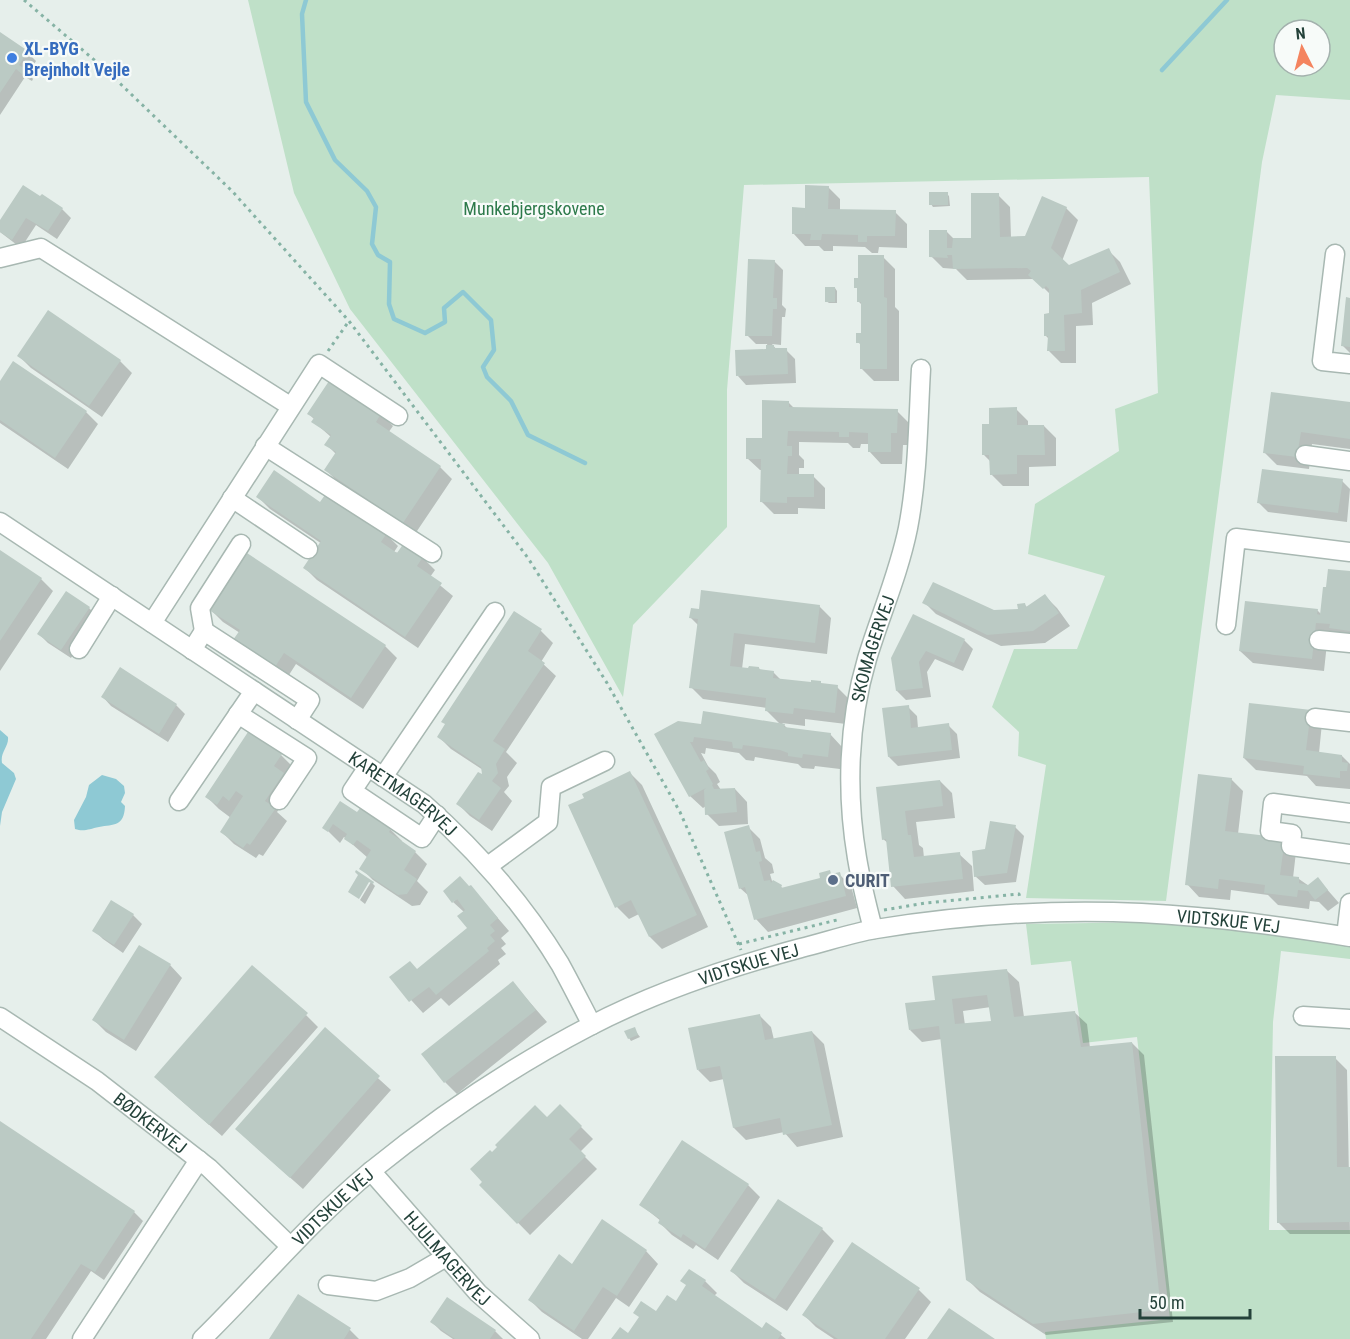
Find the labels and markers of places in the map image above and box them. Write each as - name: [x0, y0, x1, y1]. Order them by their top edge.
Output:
- place label: XL-BYG Brejnholt Vejle: [24, 38, 130, 80]
- marker: XL-BYG Brejnholt Vejle: [5, 51, 19, 65]
- place label: CURIT: [845, 870, 890, 891]
- marker: CURIT: [826, 873, 840, 887]

